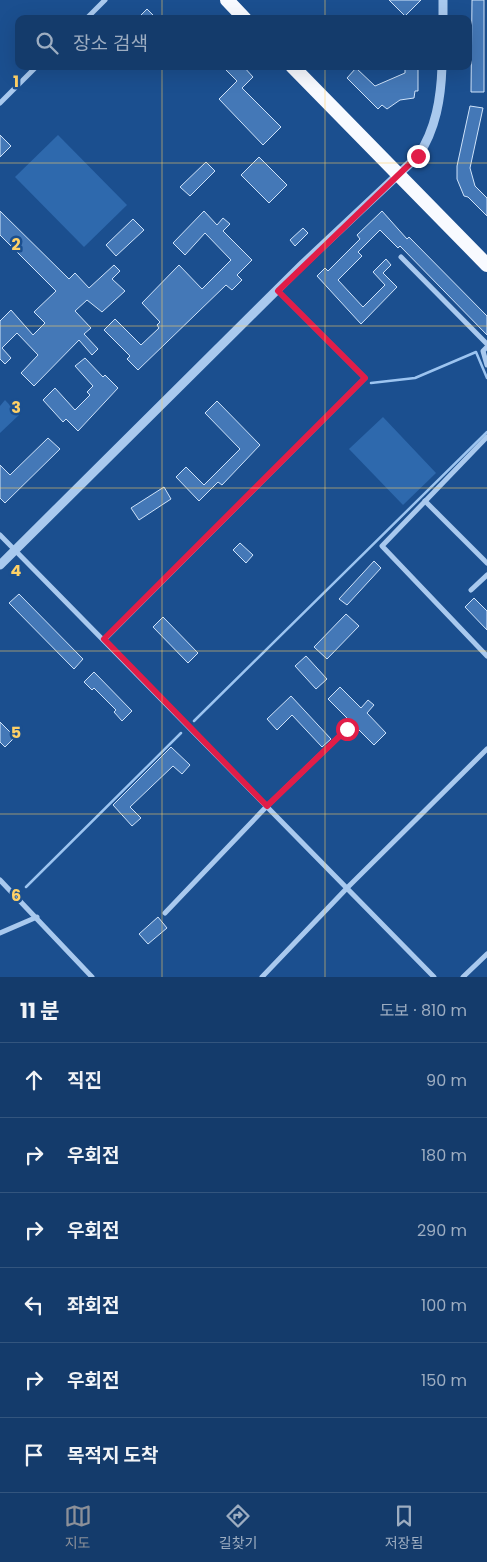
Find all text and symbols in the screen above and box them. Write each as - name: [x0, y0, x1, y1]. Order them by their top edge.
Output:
- search box: [15, 15, 472, 70]
- icon: search: [33, 29, 61, 57]
- text: 장소 검색: [73, 30, 148, 57]
- text: 1: [13, 70, 19, 93]
- route end: [407, 145, 430, 168]
- text: 2: [11, 233, 21, 256]
- text: 3: [11, 396, 21, 419]
- text: 4: [11, 559, 22, 582]
- route start: [336, 718, 359, 741]
- text: 5: [11, 721, 21, 744]
- text: 6: [11, 884, 21, 907]
- text: 11 분: [20, 996, 60, 1025]
- text: 도보 · 810 m: [380, 999, 467, 1022]
- icon: ahead: [20, 1066, 48, 1094]
- text: 직진: [67, 1067, 102, 1094]
- text: 90 m: [426, 1069, 467, 1092]
- icon: right: [20, 1141, 48, 1169]
- text: 우회전: [67, 1142, 119, 1169]
- text: 180 m: [421, 1144, 467, 1167]
- icon: right: [20, 1216, 48, 1244]
- text: 우회전: [67, 1217, 119, 1244]
- text: 290 m: [417, 1219, 467, 1242]
- icon: left: [20, 1291, 48, 1319]
- text: 좌회전: [67, 1292, 119, 1319]
- text: 100 m: [421, 1294, 467, 1317]
- icon: right: [20, 1366, 48, 1394]
- text: 우회전: [67, 1367, 119, 1394]
- text: 150 m: [421, 1369, 467, 1392]
- icon: arrive: [20, 1441, 48, 1469]
- text: 목적지 도착: [67, 1442, 158, 1469]
- tab: 지도: [64, 1502, 92, 1554]
- tab: 길찾기: [219, 1502, 257, 1554]
- tab: 저장됨: [385, 1502, 423, 1554]

